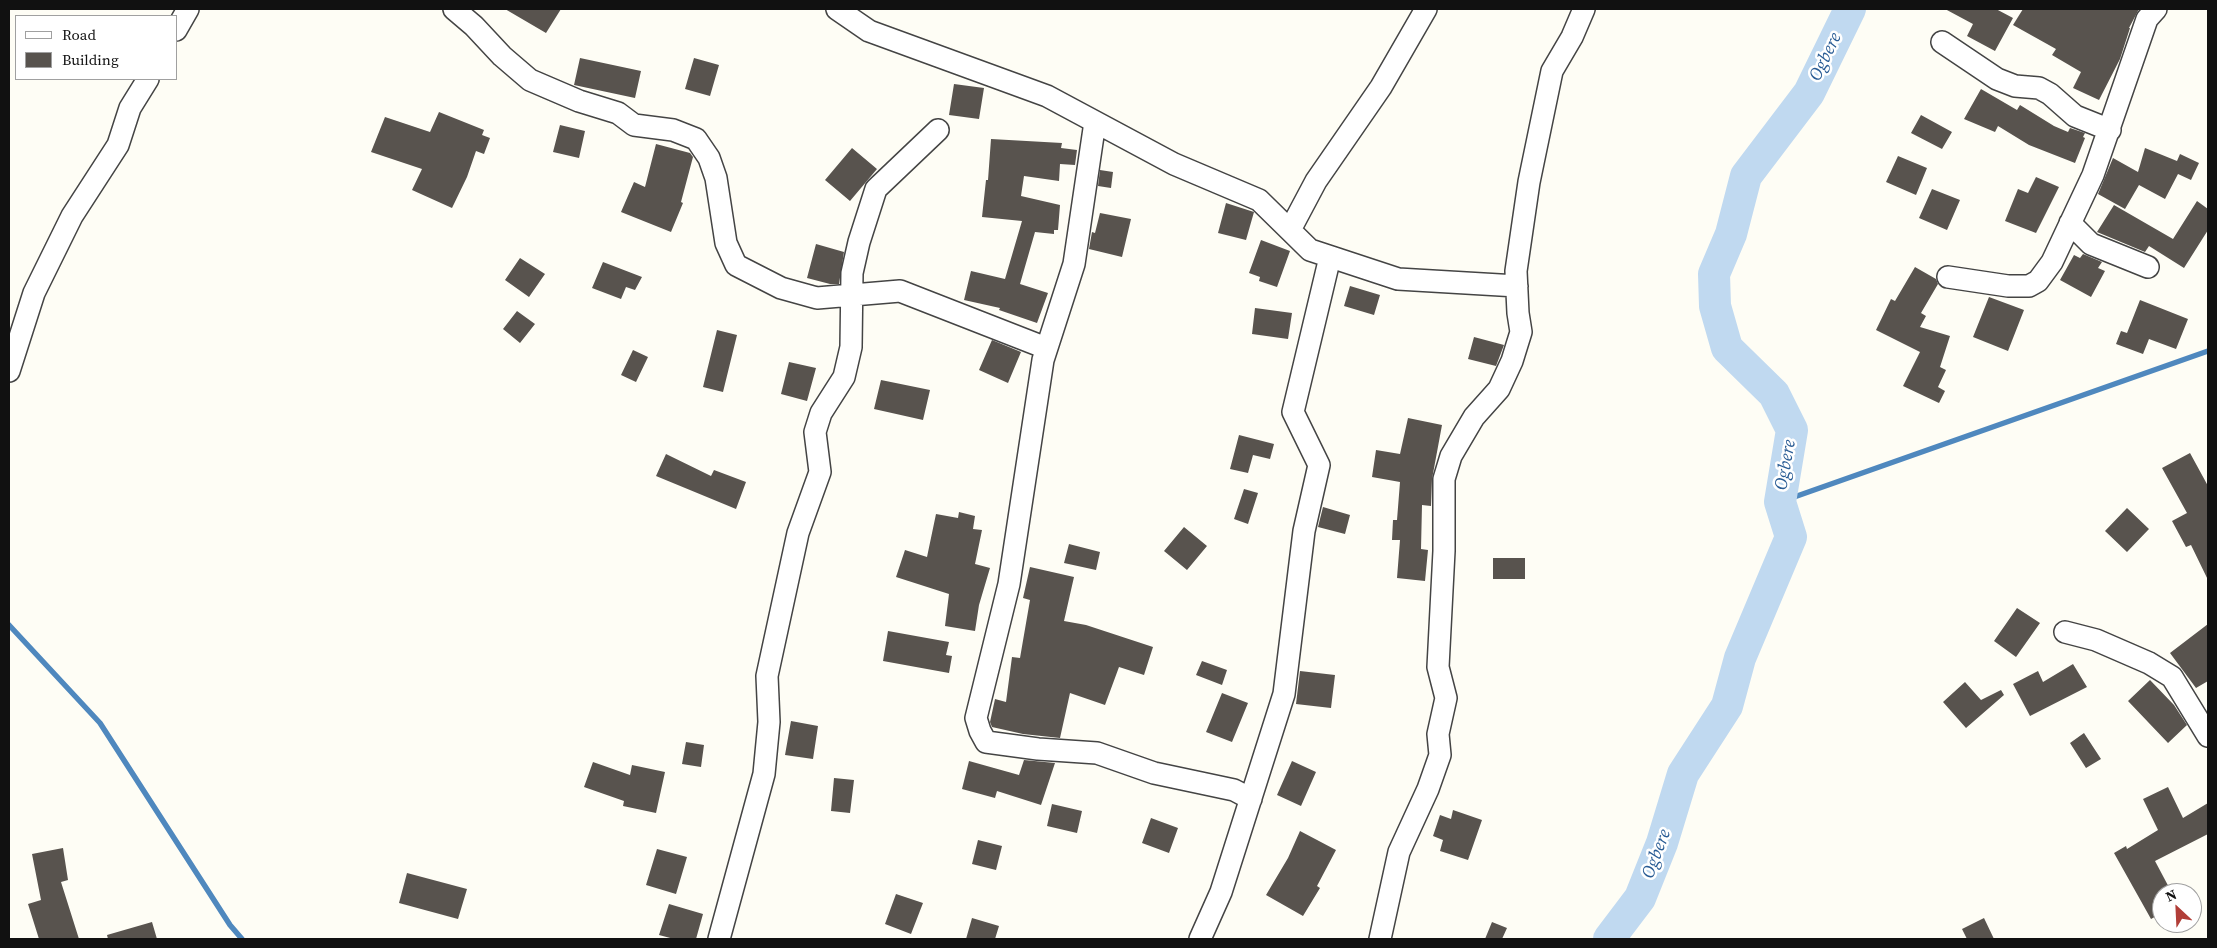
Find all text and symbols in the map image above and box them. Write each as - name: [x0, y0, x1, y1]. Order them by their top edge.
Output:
- legend: [15, 15, 178, 80]
- text: Road: [62, 24, 96, 45]
- water label: Ogbere: [1805, 29, 1847, 85]
- text: Building: [62, 49, 119, 70]
- water label: Ogbere: [1771, 438, 1801, 492]
- water label: Ogbere: [1638, 826, 1676, 882]
- north arrow: [2152, 883, 2202, 933]
- text: N: [2162, 884, 2180, 907]

